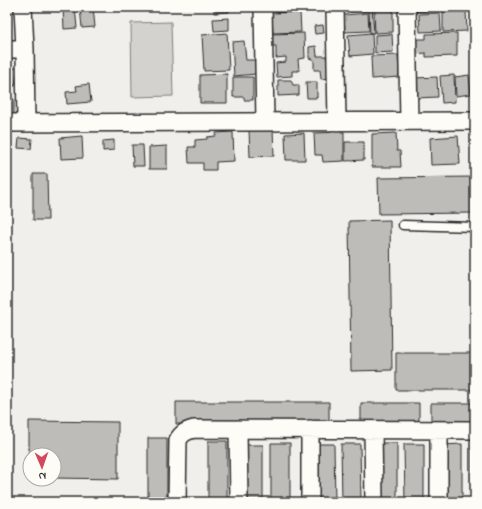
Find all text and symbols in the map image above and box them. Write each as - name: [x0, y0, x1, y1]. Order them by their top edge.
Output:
- north arrow: [22, 447, 62, 487]
- text: N: [38, 468, 46, 484]

